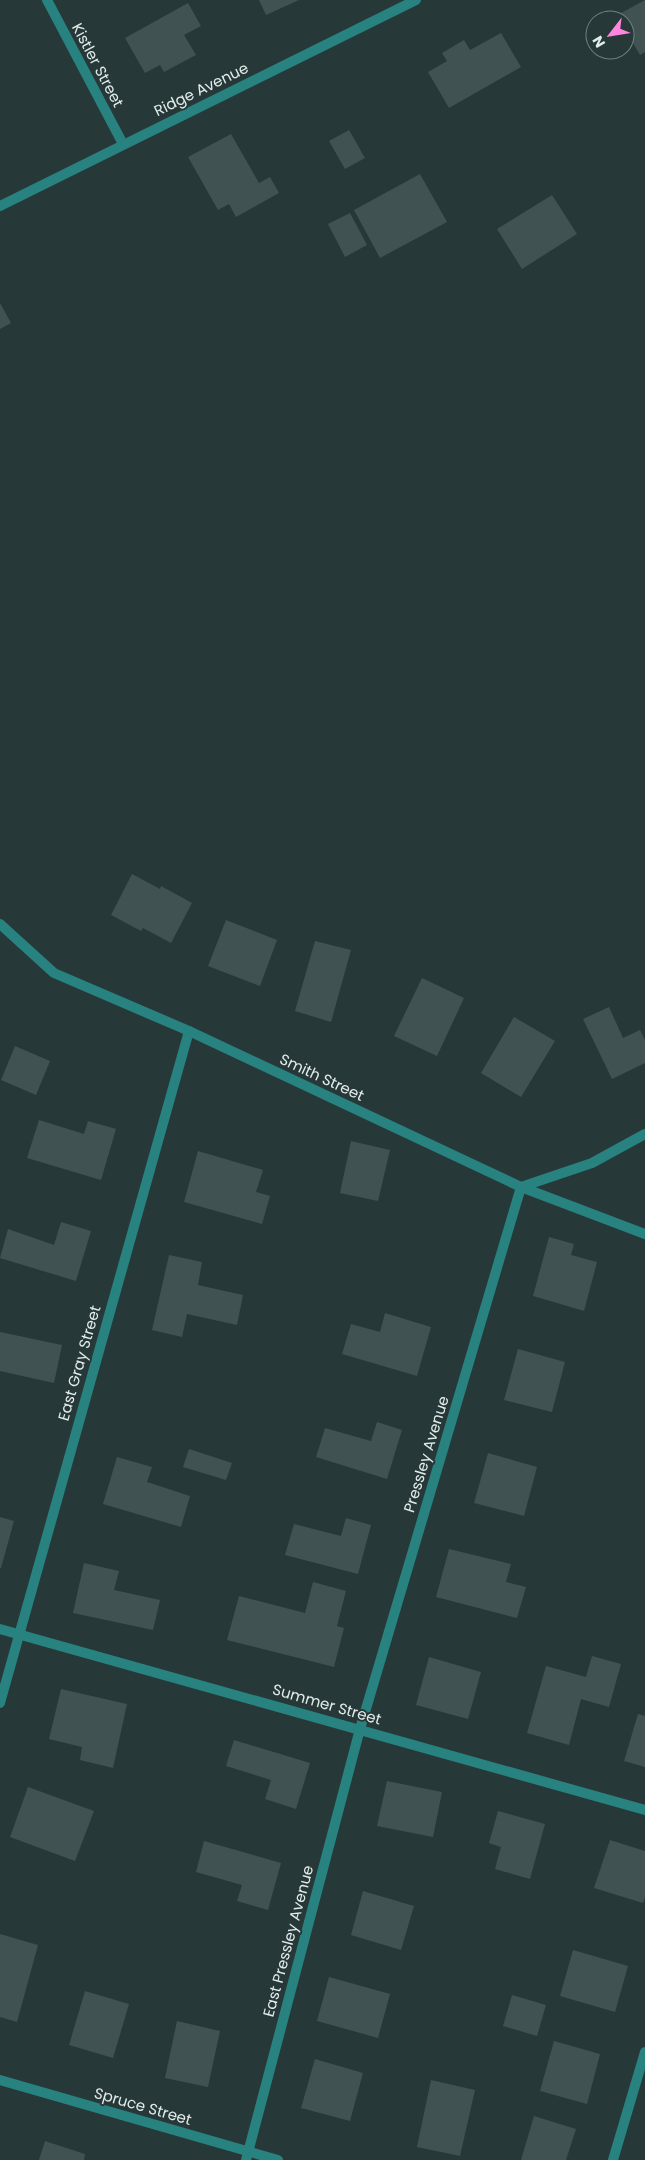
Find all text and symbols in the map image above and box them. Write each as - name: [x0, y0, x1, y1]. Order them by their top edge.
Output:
- north arrow: [585, 10, 635, 60]
- street label: Kistler Street: [67, 19, 129, 111]
- text: N: [588, 32, 610, 51]
- street label: Ridge Avenue: [150, 57, 252, 121]
- street label: Smith Street: [276, 1048, 368, 1106]
- street label: East Gray Street: [53, 1303, 105, 1423]
- street label: Pressley Avenue: [398, 1393, 454, 1515]
- street label: Summer Street: [270, 1678, 384, 1730]
- street label: East Pressley Avenue: [258, 1863, 318, 2019]
- street label: Spruce Street: [92, 2082, 194, 2130]

